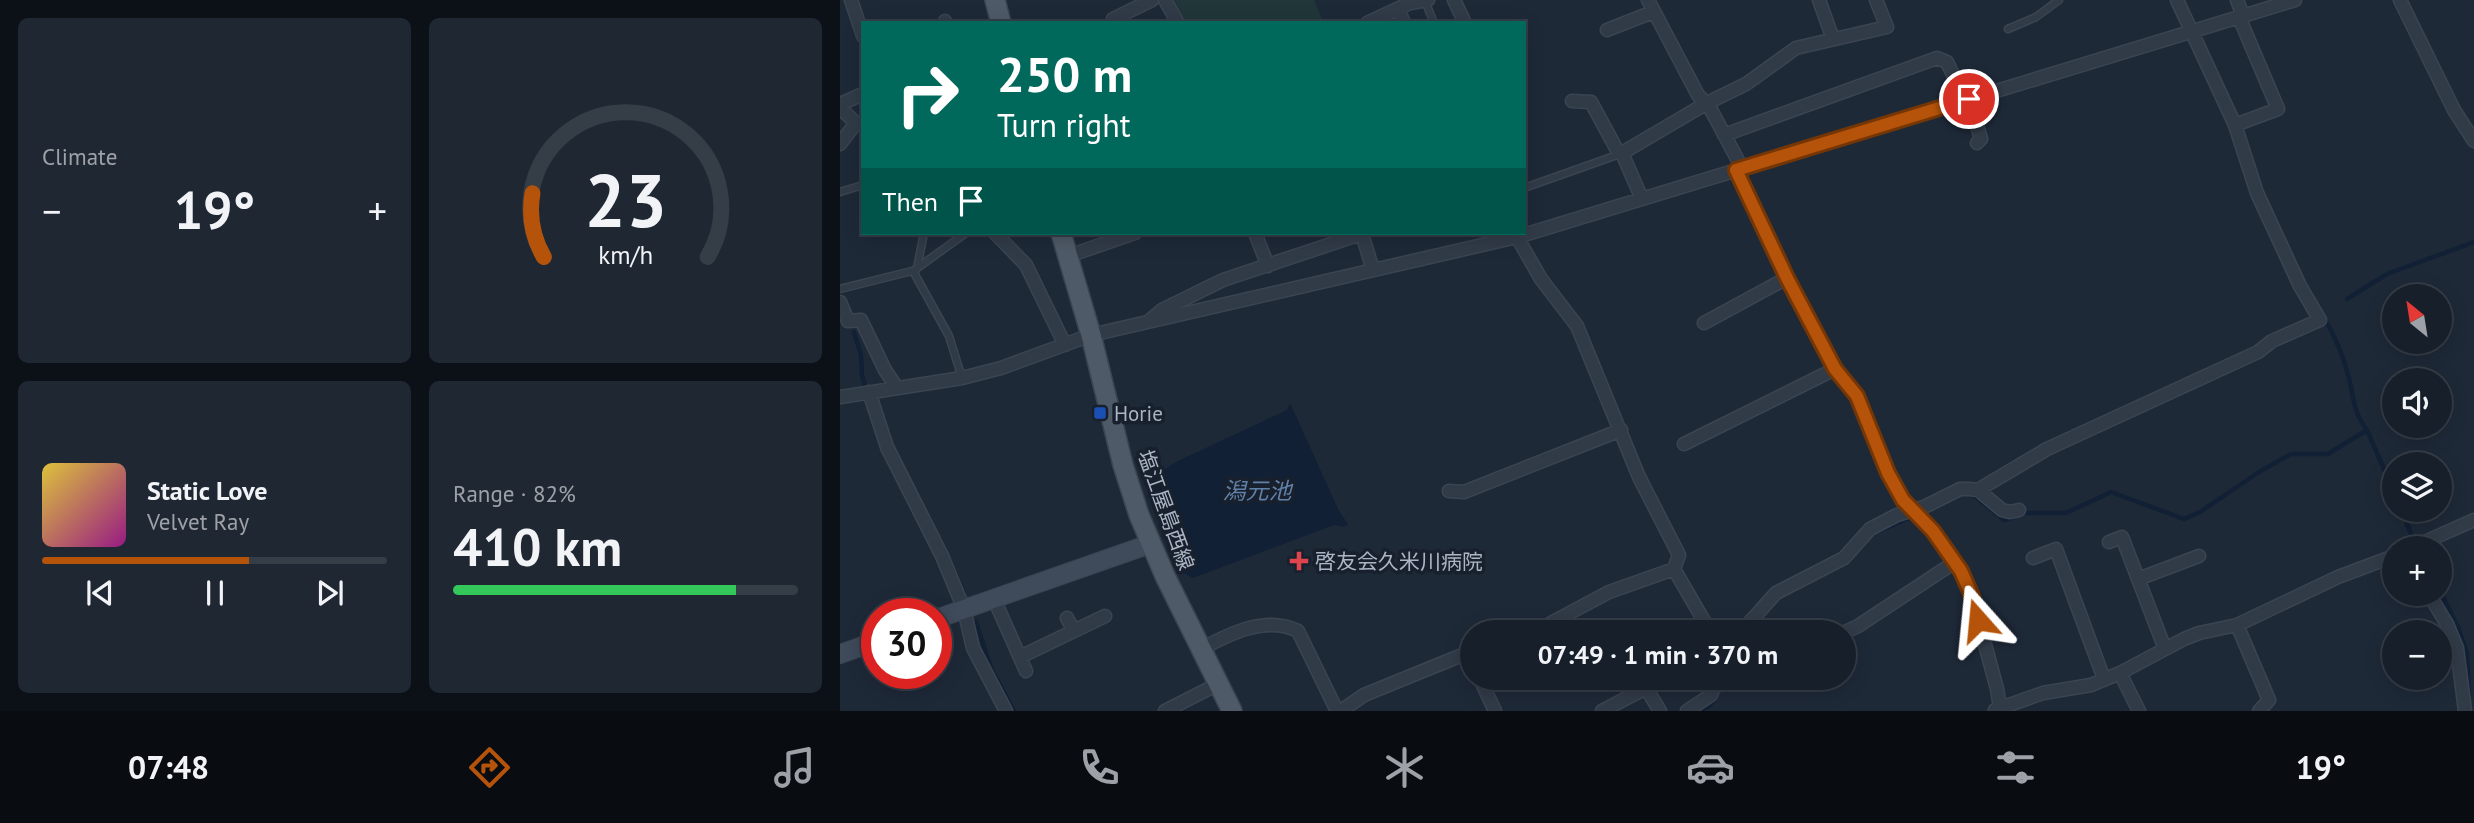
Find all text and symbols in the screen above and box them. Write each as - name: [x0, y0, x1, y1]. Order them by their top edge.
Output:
- text: 250 m: [997, 42, 1132, 106]
- icon: right: [882, 49, 973, 140]
- pin: [1939, 69, 1999, 129]
- icon: arrive: [1950, 80, 1988, 118]
- text: Turn right: [997, 104, 1131, 146]
- text: Climate: [42, 142, 117, 171]
- text: 23: [584, 153, 667, 247]
- text: 19°: [174, 176, 255, 243]
- icon: arrive: [952, 182, 990, 220]
- text: Then: [882, 185, 938, 218]
- text: −: [42, 186, 61, 235]
- text: +: [368, 186, 387, 235]
- text: km/h: [598, 238, 653, 270]
- north arrow: [2382, 284, 2452, 354]
- map controls: [2382, 284, 2452, 690]
- button: sound: [2382, 368, 2452, 438]
- place label: Horie: [1114, 400, 1163, 427]
- marker: Horie: [1092, 405, 1108, 421]
- street label: 塩江屋島西線: [1132, 446, 1200, 574]
- button: layers: [2382, 452, 2452, 522]
- text: Static Love: [147, 474, 268, 507]
- water label: 潟元池: [1223, 476, 1294, 505]
- text: Range · 82%: [453, 479, 576, 508]
- text: Velvet Ray: [147, 507, 249, 536]
- text: 410 km: [453, 513, 622, 580]
- button: +: [2382, 536, 2452, 606]
- place label: 啓友会久米川病院: [1315, 548, 1483, 575]
- marker: 啓友会久米川病院: [1289, 551, 1309, 571]
- icon: previous: [81, 574, 119, 612]
- icon: pause: [196, 574, 234, 612]
- icon: next: [311, 574, 349, 612]
- position arrow: [1941, 583, 2015, 657]
- speed limit sign: 30: [861, 598, 952, 689]
- button: −: [2382, 620, 2452, 690]
- text: 07:49 · 1 min · 370 m: [1538, 638, 1778, 671]
- icon: directions: [465, 743, 514, 792]
- icon: music: [770, 743, 819, 792]
- icon: phone: [1075, 743, 1124, 792]
- icon: climate: [1380, 743, 1429, 792]
- icon: car: [1686, 743, 1735, 792]
- icon: filters: [1991, 743, 2040, 792]
- text: 07:48: [128, 746, 209, 788]
- text: 19°: [2296, 746, 2346, 788]

